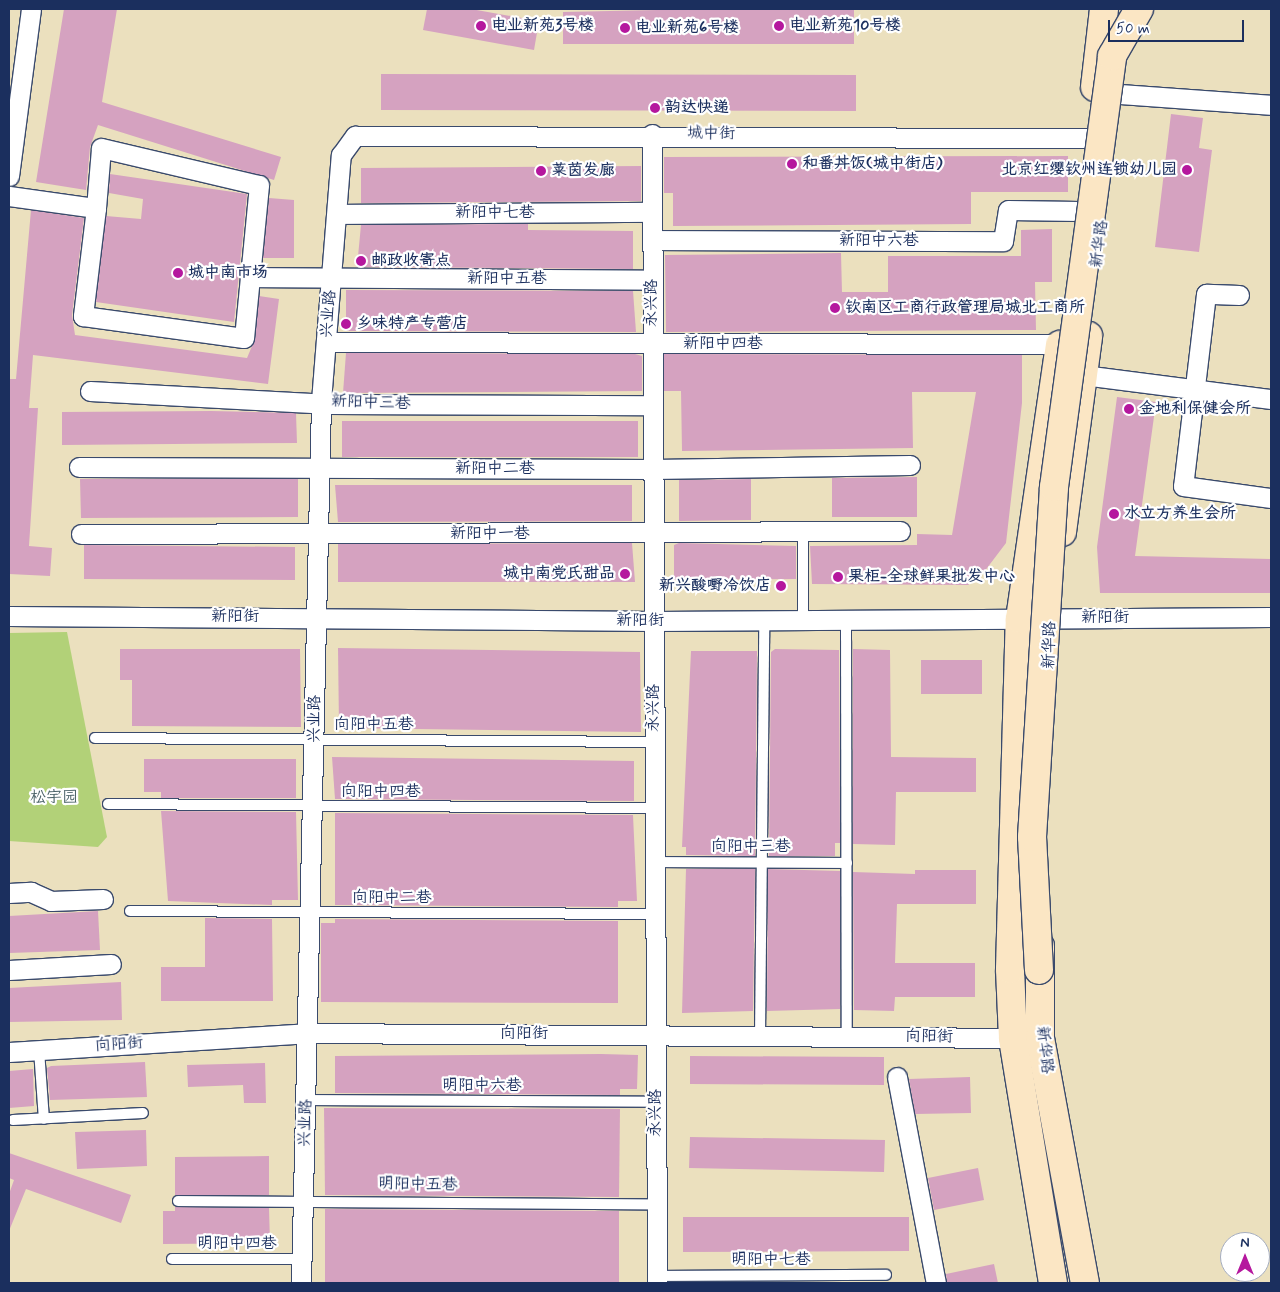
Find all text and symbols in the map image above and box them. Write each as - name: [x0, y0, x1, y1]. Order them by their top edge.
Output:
- scale bar: [1110, 10, 1246, 42]
- place label: 电业新苑3号楼: [491, 16, 594, 36]
- place label: 电业新苑10号楼: [789, 16, 901, 36]
- place label: 电业新苑6号楼: [635, 18, 739, 38]
- text: 50 m: [1116, 19, 1150, 39]
- marker: 电业新苑3号楼: [475, 20, 487, 32]
- marker: 电业新苑10号楼: [773, 20, 785, 32]
- marker: 电业新苑6号楼: [619, 22, 631, 34]
- place label: 韵达快递: [665, 98, 729, 118]
- marker: 韵达快递: [649, 102, 661, 114]
- street label: 城中街: [687, 124, 735, 144]
- place label: 和番丼饭(城中街店): [802, 154, 943, 174]
- marker: 和番丼饭(城中街店): [786, 158, 798, 170]
- place label: 北京红缨钦州连锁幼儿园: [1001, 160, 1177, 180]
- place label: 莱茵发廊: [551, 161, 615, 181]
- marker: 北京红缨钦州连锁幼儿园: [1181, 164, 1193, 176]
- marker: 莱茵发廊: [535, 165, 547, 177]
- street label: 新阳中七巷: [455, 203, 535, 223]
- street label: 新华路: [1088, 219, 1112, 269]
- street label: 新阳中六巷: [839, 231, 919, 251]
- place label: 邮政收寄点: [371, 251, 451, 271]
- marker: 邮政收寄点: [355, 255, 367, 267]
- place label: 城中南市场: [188, 263, 268, 283]
- marker: 城中南市场: [172, 267, 184, 279]
- street label: 新阳中五巷: [467, 269, 547, 289]
- street label: 永兴路: [642, 279, 662, 327]
- street label: 兴业路: [317, 289, 341, 339]
- place label: 钦南区工商行政管理局城北工商所: [845, 298, 1085, 318]
- marker: 钦南区工商行政管理局城北工商所: [829, 302, 841, 314]
- place label: 乡味特产专营店: [356, 314, 468, 334]
- marker: 乡味特产专营店: [340, 318, 352, 330]
- street label: 新阳中四巷: [683, 334, 763, 354]
- street label: 新阳中三巷: [331, 392, 411, 414]
- place label: 金地利保健会所: [1139, 399, 1251, 419]
- marker: 金地利保健会所: [1123, 403, 1135, 415]
- street label: 新阳中二巷: [455, 459, 535, 479]
- place label: 水立方养生会所: [1124, 504, 1236, 524]
- marker: 水立方养生会所: [1108, 508, 1120, 520]
- street label: 新阳中一巷: [450, 524, 530, 544]
- place label: 城中南党氏甜品: [503, 564, 615, 584]
- place label: 果柜-全球鲜果批发中心: [848, 567, 1015, 587]
- marker: 城中南党氏甜品: [619, 568, 631, 580]
- marker: 果柜-全球鲜果批发中心: [832, 571, 844, 583]
- place label: 新兴酸嘢冷饮店: [659, 576, 771, 596]
- marker: 新兴酸嘢冷饮店: [775, 580, 787, 592]
- street label: 新阳街: [211, 607, 259, 627]
- street label: 新阳街: [1081, 608, 1129, 628]
- street label: 新阳街: [616, 611, 664, 631]
- street label: 新华路: [1040, 621, 1060, 669]
- street label: 永兴路: [644, 684, 664, 732]
- street label: 兴业路: [305, 695, 325, 743]
- street label: 向阳中五巷: [334, 715, 414, 735]
- street label: 向阳中四巷: [341, 782, 421, 802]
- park label: 松宇园: [30, 788, 78, 808]
- street label: 向阳中三巷: [711, 837, 791, 857]
- street label: 向阳中二巷: [352, 888, 432, 908]
- street label: 向阳街: [500, 1024, 548, 1044]
- street label: 新华路: [1032, 1025, 1056, 1075]
- street label: 向阳街: [905, 1027, 953, 1047]
- street label: 向阳街: [94, 1034, 144, 1056]
- street label: 明阳中六巷: [442, 1076, 522, 1096]
- street label: 永兴路: [646, 1089, 666, 1137]
- street label: 兴业路: [296, 1099, 316, 1147]
- street label: 明阳中五巷: [378, 1175, 458, 1195]
- north arrow: [1220, 1232, 1270, 1282]
- street label: 明阳中四巷: [197, 1234, 277, 1254]
- text: N: [1240, 1234, 1250, 1252]
- street label: 明阳中七巷: [731, 1250, 811, 1270]

